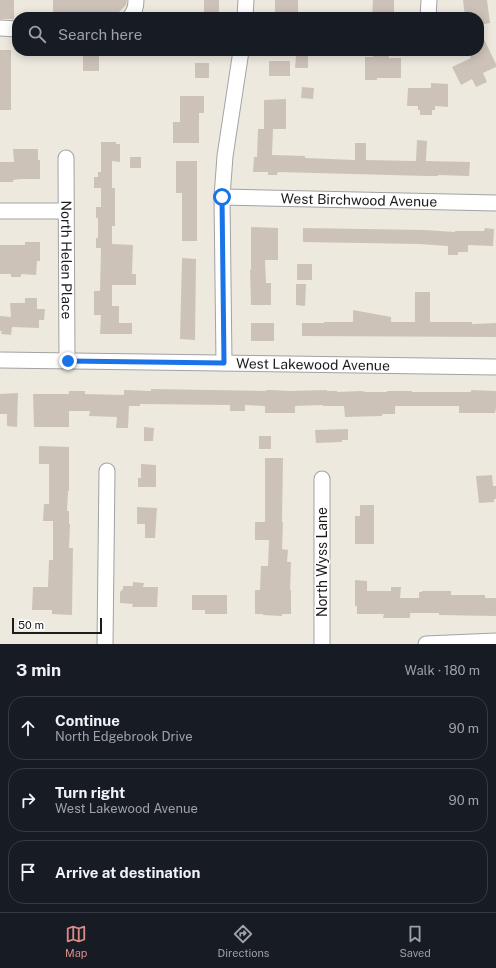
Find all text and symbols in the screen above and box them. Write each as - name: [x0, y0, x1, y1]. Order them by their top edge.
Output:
- search box: [12, 12, 484, 56]
- icon: search: [26, 23, 48, 45]
- text: Search here: [58, 26, 142, 43]
- route start: [213, 188, 231, 206]
- street label: West Birchwood Avenue: [280, 190, 437, 210]
- street label: North Helen Place: [58, 201, 75, 320]
- route end: [59, 352, 77, 370]
- street label: West Lakewood Avenue: [236, 355, 390, 374]
- street label: North Wyss Lane: [314, 507, 330, 617]
- scale bar: [12, 616, 102, 635]
- text: 50 m: [18, 619, 44, 631]
- text: 3 min: [16, 660, 61, 680]
- text: Walk · 180 m: [405, 663, 480, 678]
- text: Continue: [55, 712, 120, 729]
- icon: ahead: [17, 717, 39, 739]
- text: 90 m: [449, 721, 479, 736]
- text: North Edgebrook Drive: [55, 729, 193, 744]
- text: Turn right: [55, 784, 125, 801]
- icon: right: [17, 789, 39, 811]
- text: 90 m: [449, 793, 479, 808]
- text: West Lakewood Avenue: [55, 801, 198, 816]
- icon: arrive: [17, 861, 39, 883]
- text: Arrive at destination: [55, 864, 200, 881]
- tab: Map: [65, 923, 87, 959]
- tab: Directions: [218, 923, 269, 959]
- tab: Saved: [399, 923, 431, 959]

